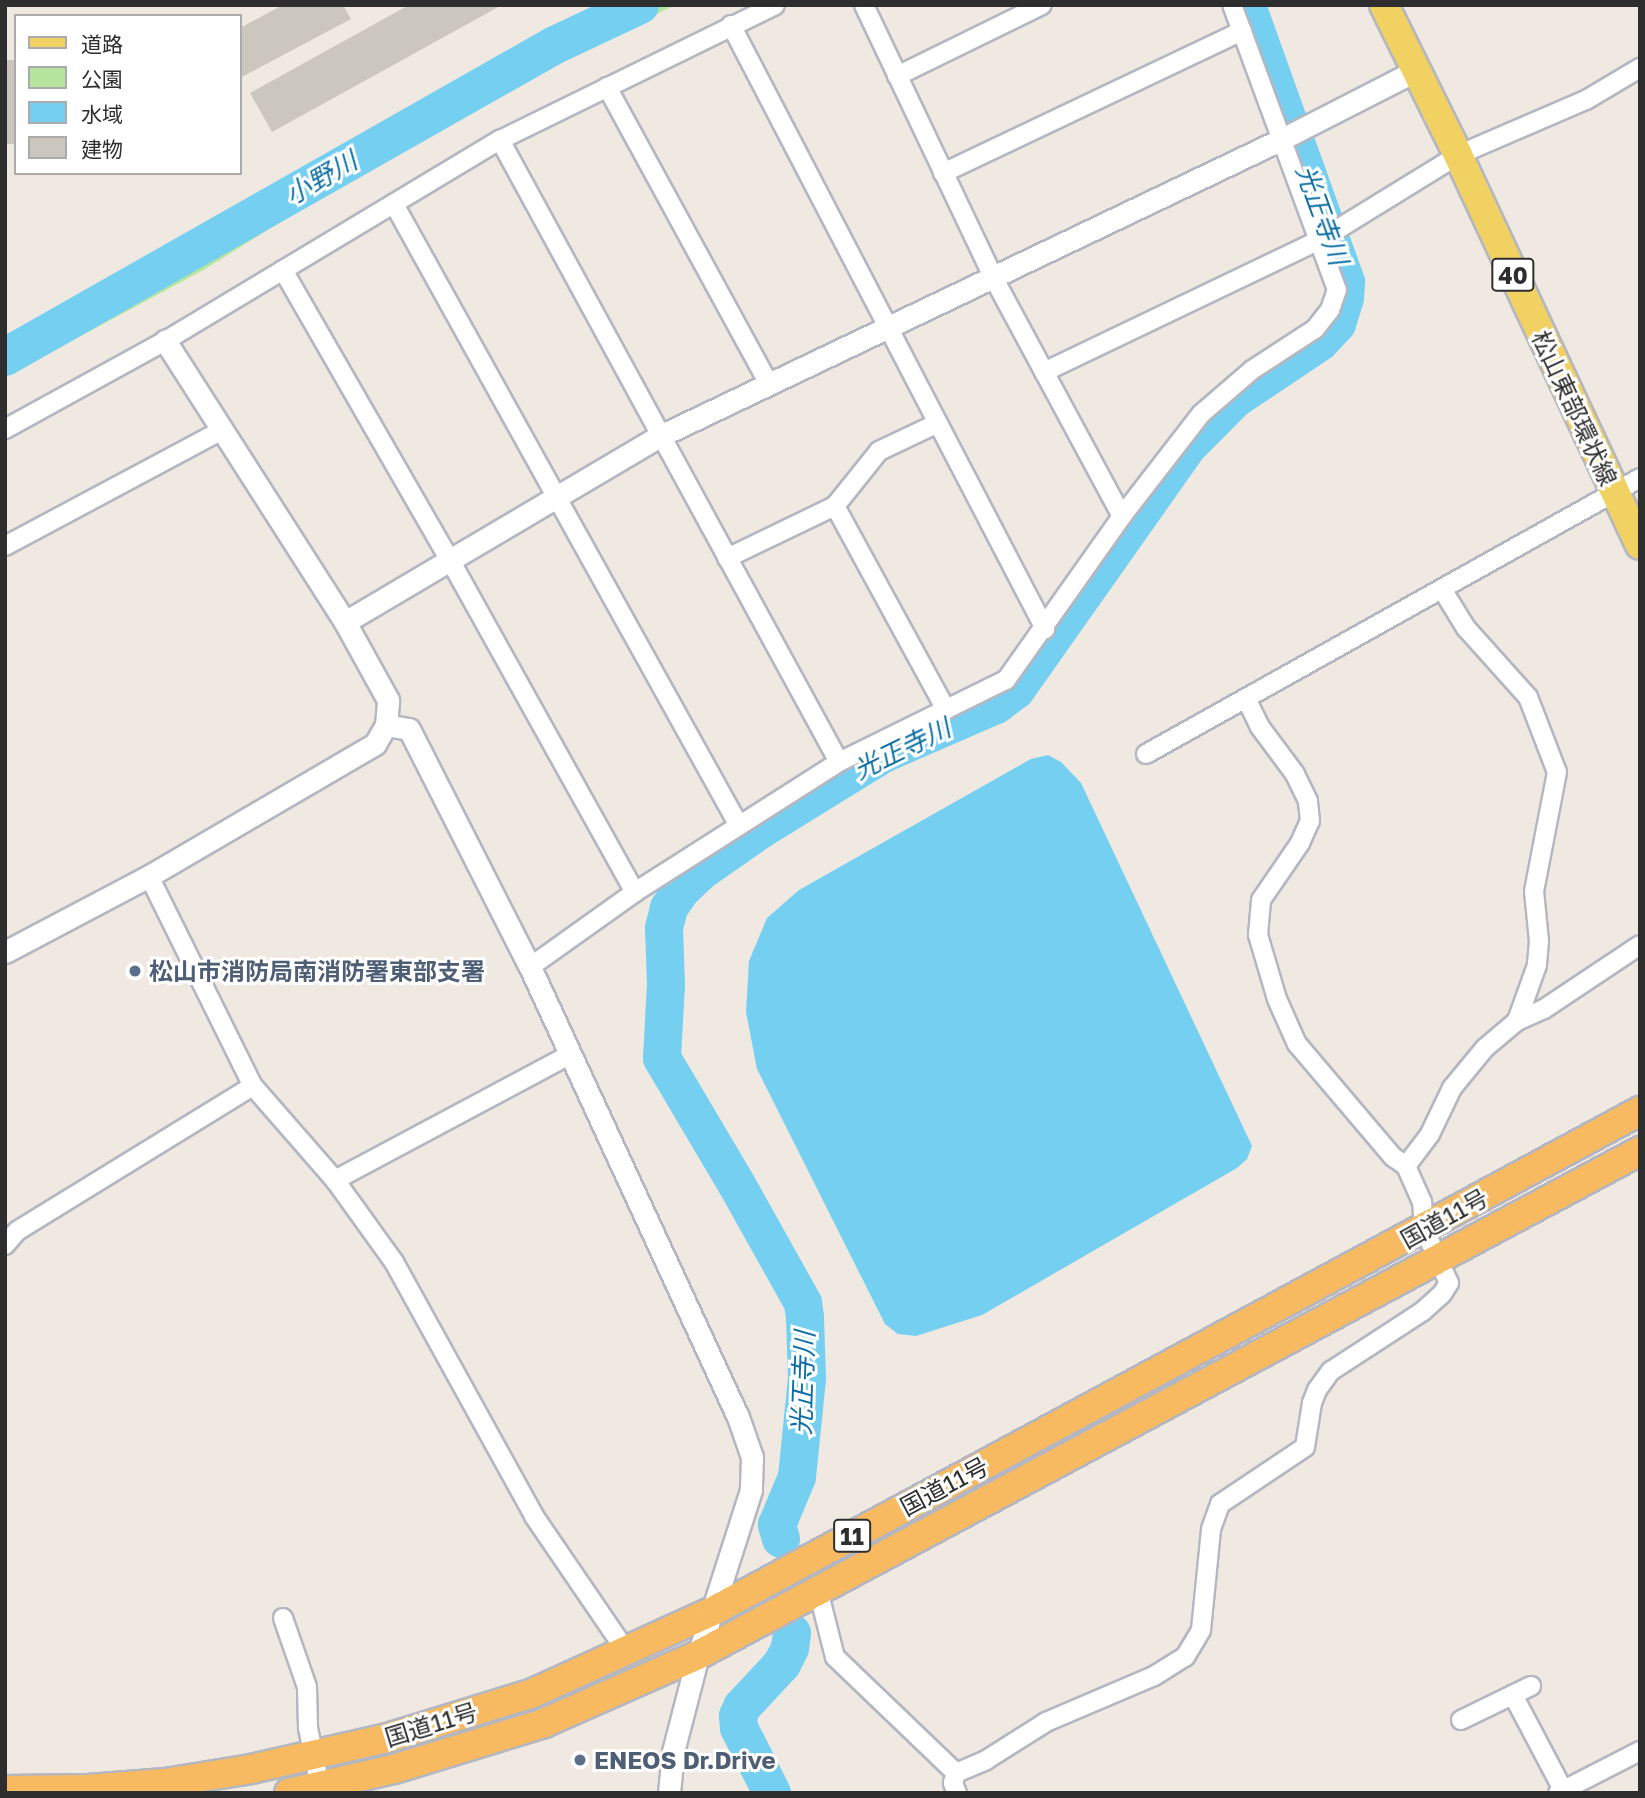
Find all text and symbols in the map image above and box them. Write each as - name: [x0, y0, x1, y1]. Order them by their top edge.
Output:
- legend: [14, 14, 242, 175]
- text: 道路: [81, 31, 123, 57]
- text: 公園: [81, 66, 123, 92]
- text: 水域: [81, 101, 123, 127]
- text: 建物: [81, 136, 123, 162]
- water label: 小野川: [279, 145, 363, 211]
- water label: 光正寺川: [1290, 161, 1354, 269]
- road number: 40: [1490, 256, 1536, 294]
- street label: 松山東部環状線: [1526, 326, 1624, 490]
- water label: 光正寺川: [848, 712, 956, 786]
- place label: 松山市消防局南消防署東部支署: [149, 957, 485, 985]
- marker: 松山市消防局南消防署東部支署: [127, 963, 143, 979]
- street label: 国道11号: [1395, 1182, 1493, 1254]
- water label: 光正寺川: [786, 1330, 820, 1436]
- street label: 国道11号: [895, 1451, 993, 1521]
- road number: 11: [833, 1516, 871, 1555]
- street label: 国道11号: [381, 1696, 481, 1752]
- place label: ENEOS Dr.Drive: [594, 1746, 776, 1774]
- marker: ENEOS Dr.Drive: [572, 1752, 588, 1768]

